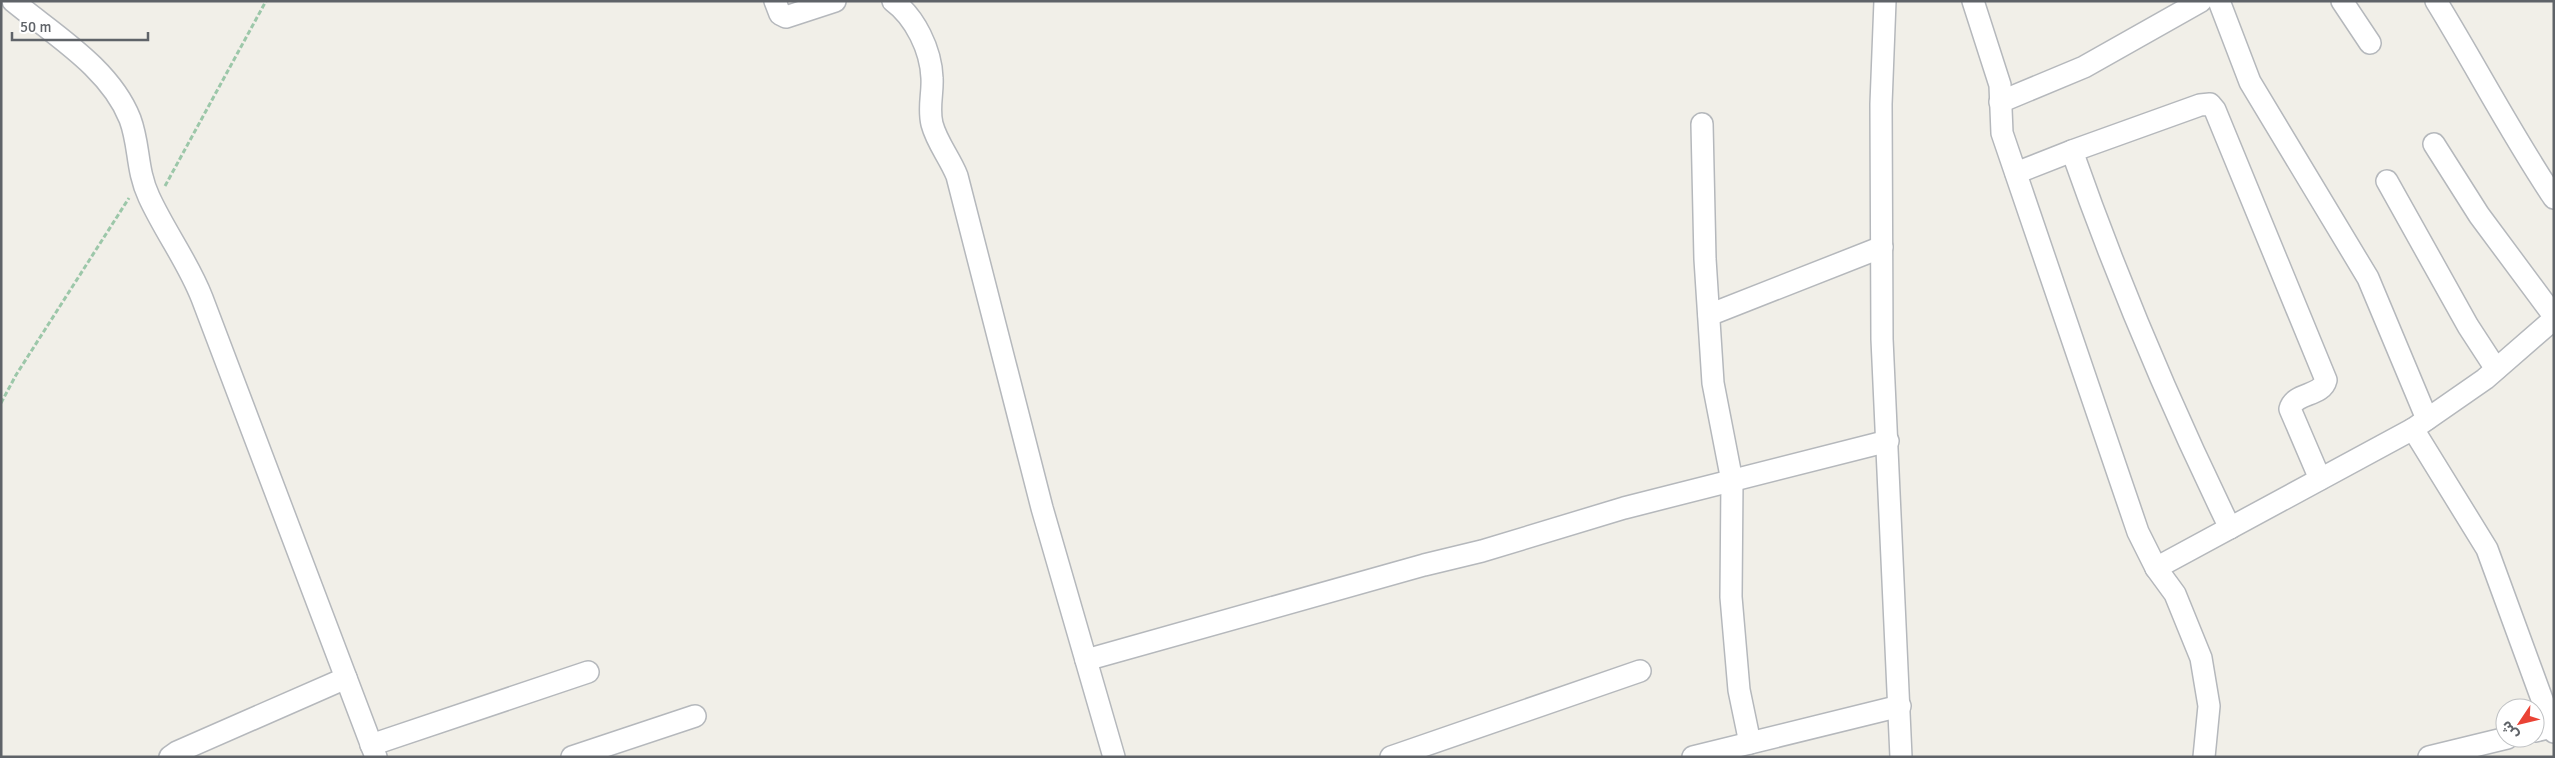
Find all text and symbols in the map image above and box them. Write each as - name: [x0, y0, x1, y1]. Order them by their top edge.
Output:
- scale bar: [12, 10, 149, 42]
- text: 50 m: [20, 18, 51, 36]
- north arrow: [2495, 698, 2545, 748]
- text: ش: [2497, 717, 2522, 743]

